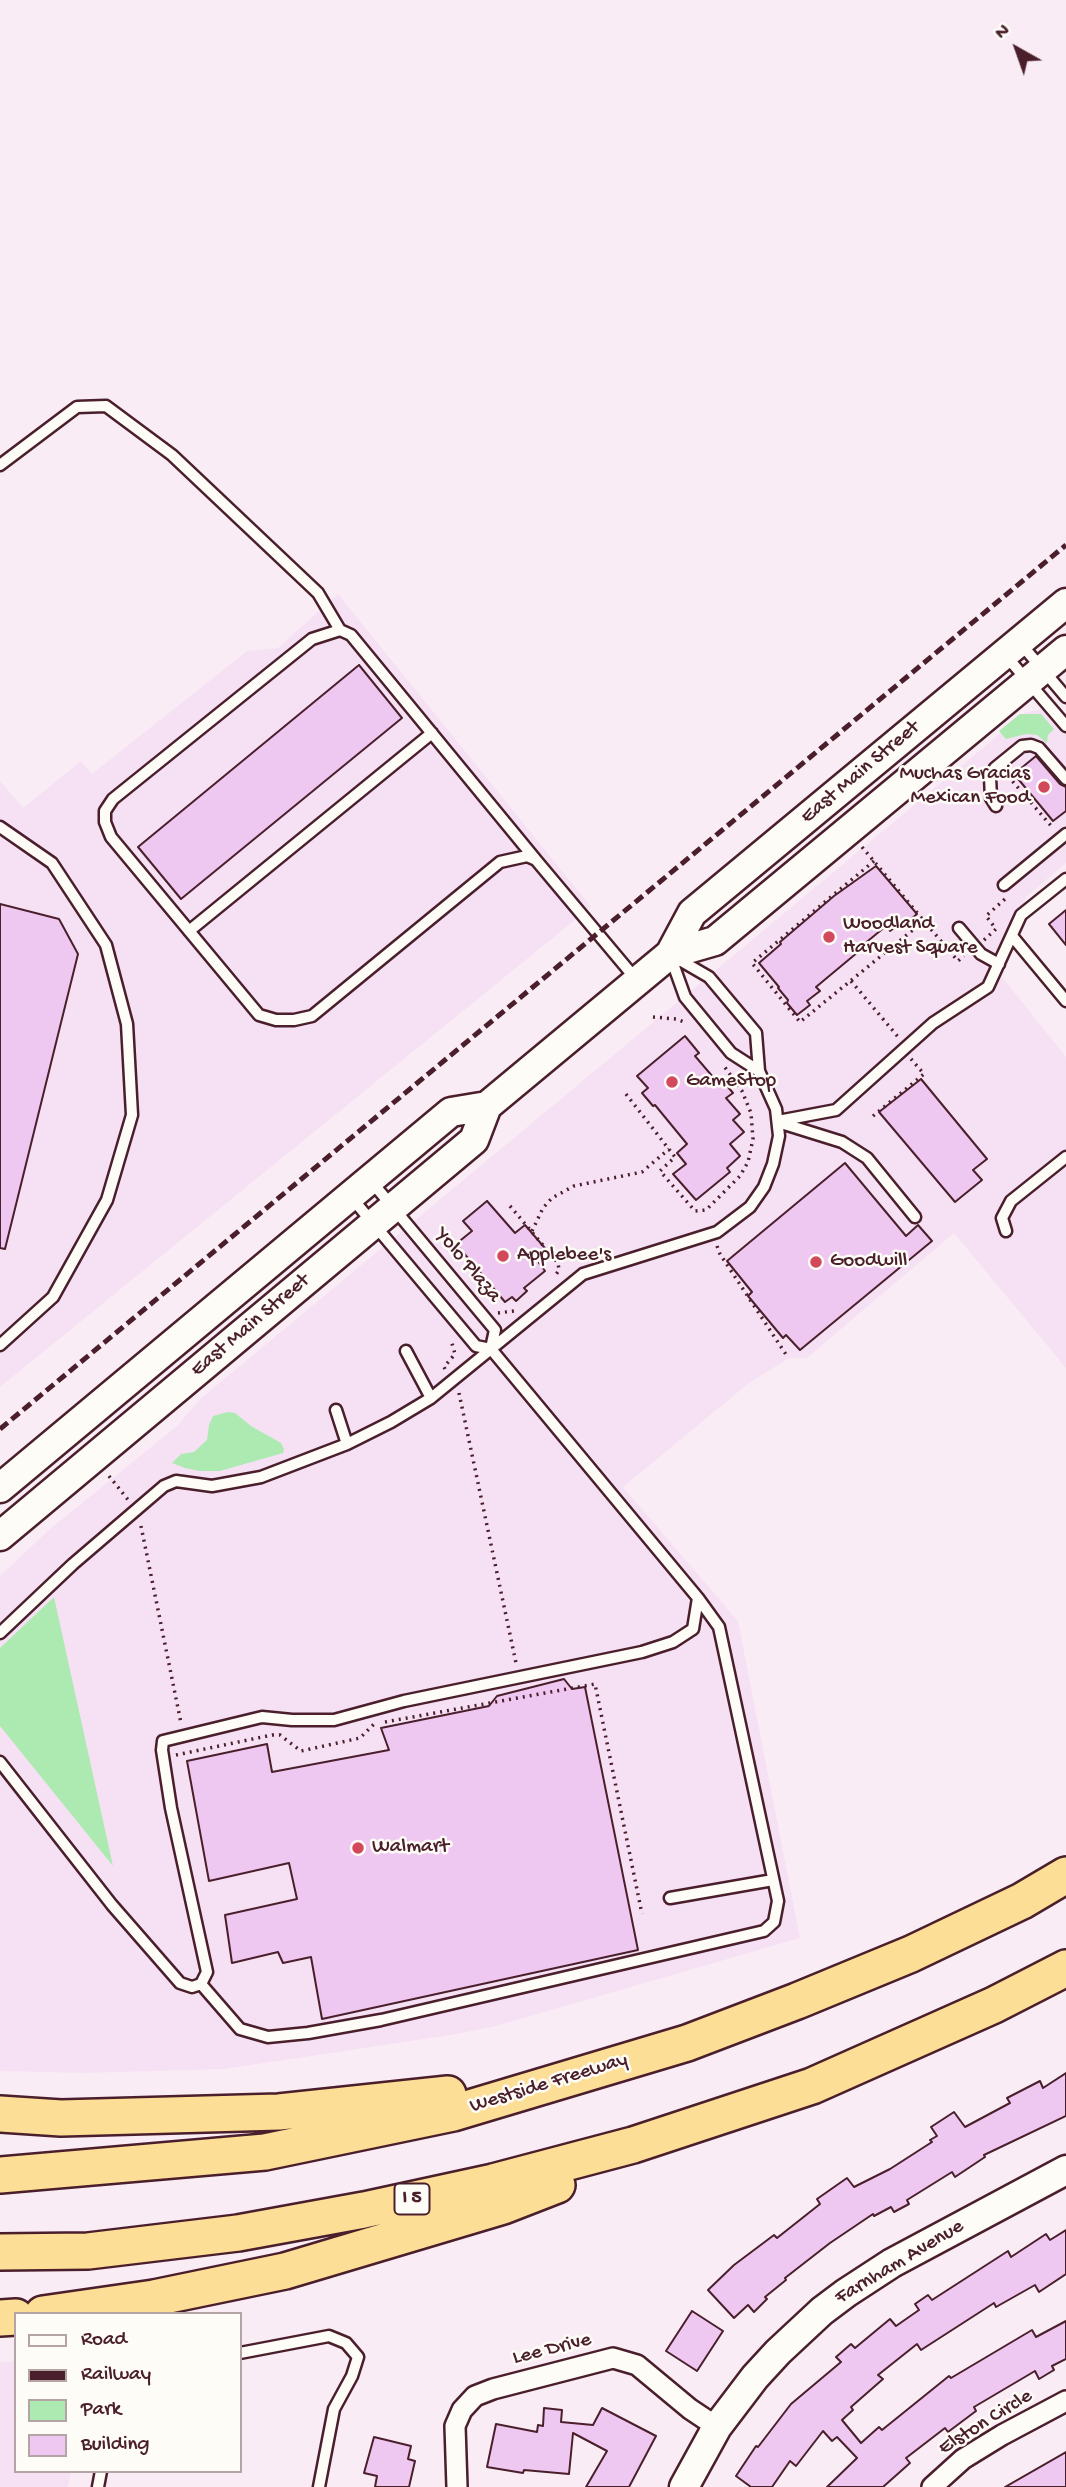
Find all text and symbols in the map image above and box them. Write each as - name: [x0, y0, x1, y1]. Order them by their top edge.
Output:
- north arrow: [982, 14, 1052, 84]
- text: N: [991, 20, 1015, 45]
- street label: East Main Street: [796, 716, 926, 830]
- place label: Muchas Gracias Mexican Food: [899, 762, 1030, 812]
- marker: Muchas Gracias Mexican Food: [1036, 779, 1052, 795]
- place label: Woodland Harvest Square: [843, 912, 978, 962]
- marker: Woodland Harvest Square: [821, 929, 837, 945]
- place label: GameStop: [686, 1069, 776, 1095]
- marker: GameStop: [664, 1074, 680, 1090]
- street label: Yolo Plaza: [428, 1223, 506, 1309]
- place label: Applebee's: [517, 1243, 611, 1269]
- marker: Applebee's: [495, 1248, 511, 1264]
- place label: Goodwill: [830, 1249, 907, 1275]
- marker: Goodwill: [808, 1254, 824, 1270]
- street label: East Main Street: [186, 1269, 316, 1383]
- place label: Walmart: [372, 1835, 449, 1861]
- marker: Walmart: [350, 1840, 366, 1856]
- street label: Westside Freeway: [467, 2048, 631, 2120]
- road number: I 5: [394, 2184, 430, 2214]
- street label: Farnham Avenue: [831, 2215, 969, 2311]
- legend: [14, 2312, 242, 2473]
- text: Road: [81, 2328, 127, 2353]
- street label: Lee Drive: [510, 2328, 594, 2372]
- text: Railway: [81, 2363, 151, 2388]
- street label: Elston Circle: [934, 2384, 1038, 2462]
- text: Park: [81, 2398, 121, 2423]
- text: Building: [81, 2433, 150, 2458]

